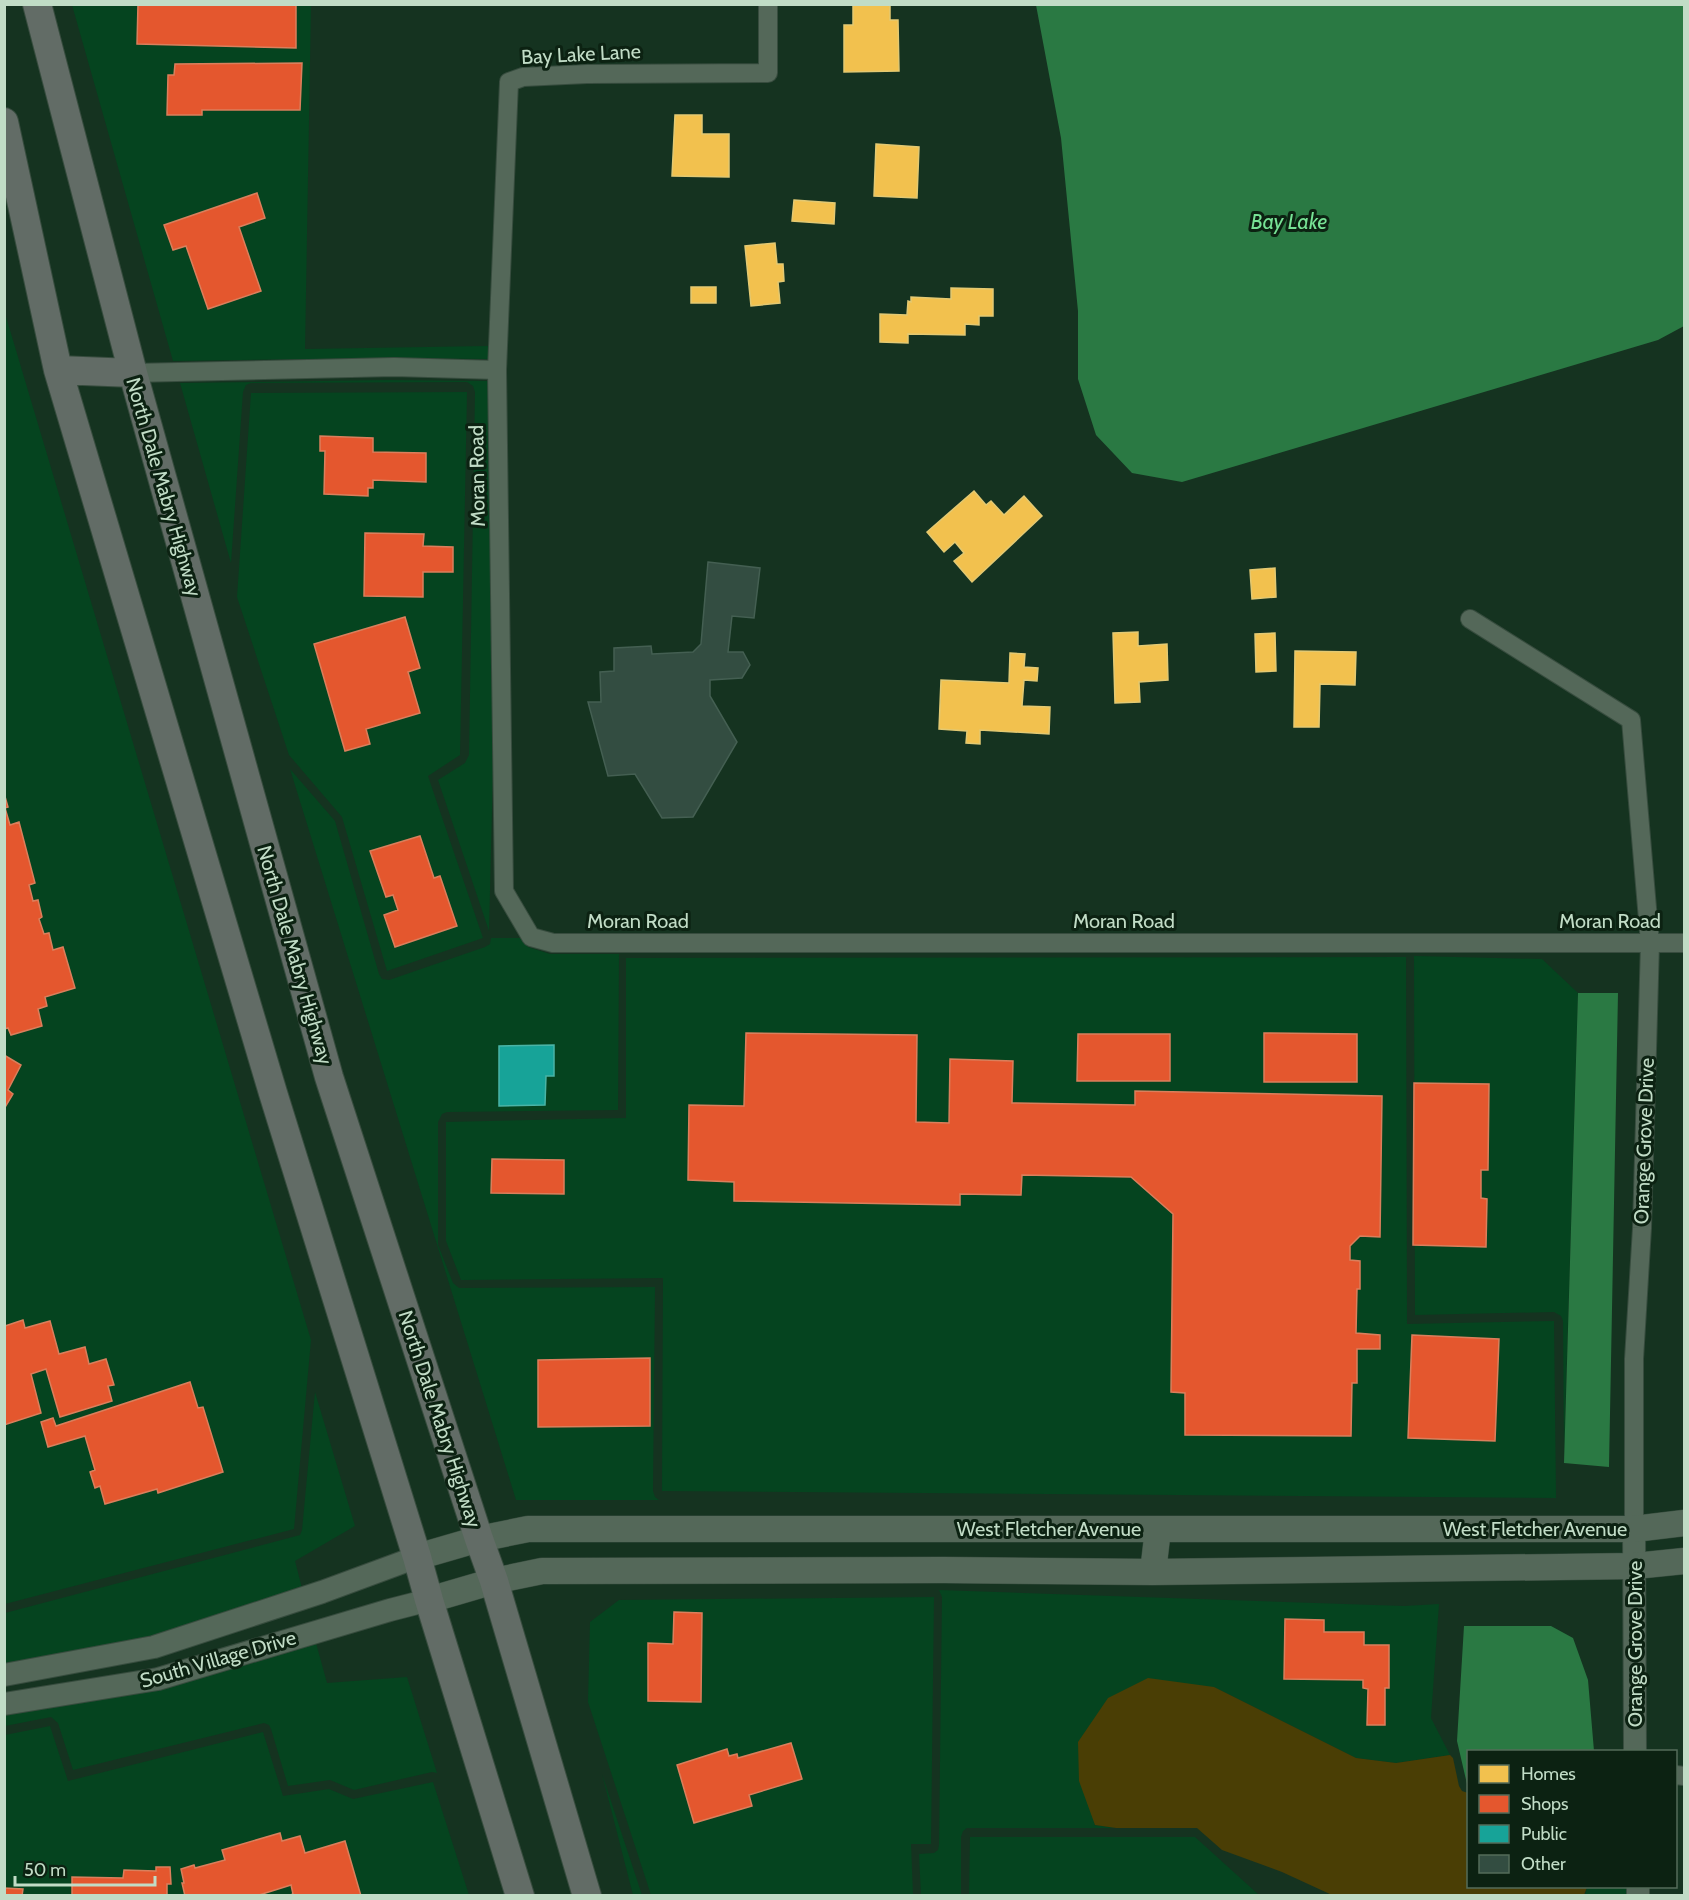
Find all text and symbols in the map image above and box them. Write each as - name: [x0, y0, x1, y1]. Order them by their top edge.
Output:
- street label: Bay Lake Lane: [521, 39, 641, 69]
- water label: Bay Lake: [1251, 209, 1328, 234]
- street label: North Dale Mabry Highway: [121, 375, 207, 599]
- street label: Moran Road: [464, 425, 490, 527]
- street label: North Dale Mabry Highway: [252, 843, 338, 1067]
- street label: Moran Road: [587, 909, 689, 933]
- street label: Moran Road: [1073, 909, 1175, 933]
- street label: Moran Road: [1559, 909, 1661, 933]
- street label: Orange Grove Drive: [1629, 1057, 1659, 1225]
- street label: North Dale Mabry Highway: [394, 1307, 486, 1531]
- street label: West Fletcher Avenue: [957, 1517, 1141, 1541]
- street label: West Fletcher Avenue: [1443, 1517, 1627, 1541]
- street label: Orange Grove Drive: [1623, 1561, 1647, 1727]
- street label: South Village Drive: [137, 1625, 299, 1693]
- legend: [1467, 1750, 1677, 1888]
- text: Homes: [1521, 1763, 1576, 1785]
- text: Shops: [1521, 1793, 1569, 1815]
- text: Public: [1521, 1823, 1567, 1845]
- scale bar: [15, 1849, 154, 1887]
- text: Other: [1521, 1853, 1566, 1875]
- text: 50 m: [24, 1859, 66, 1881]

